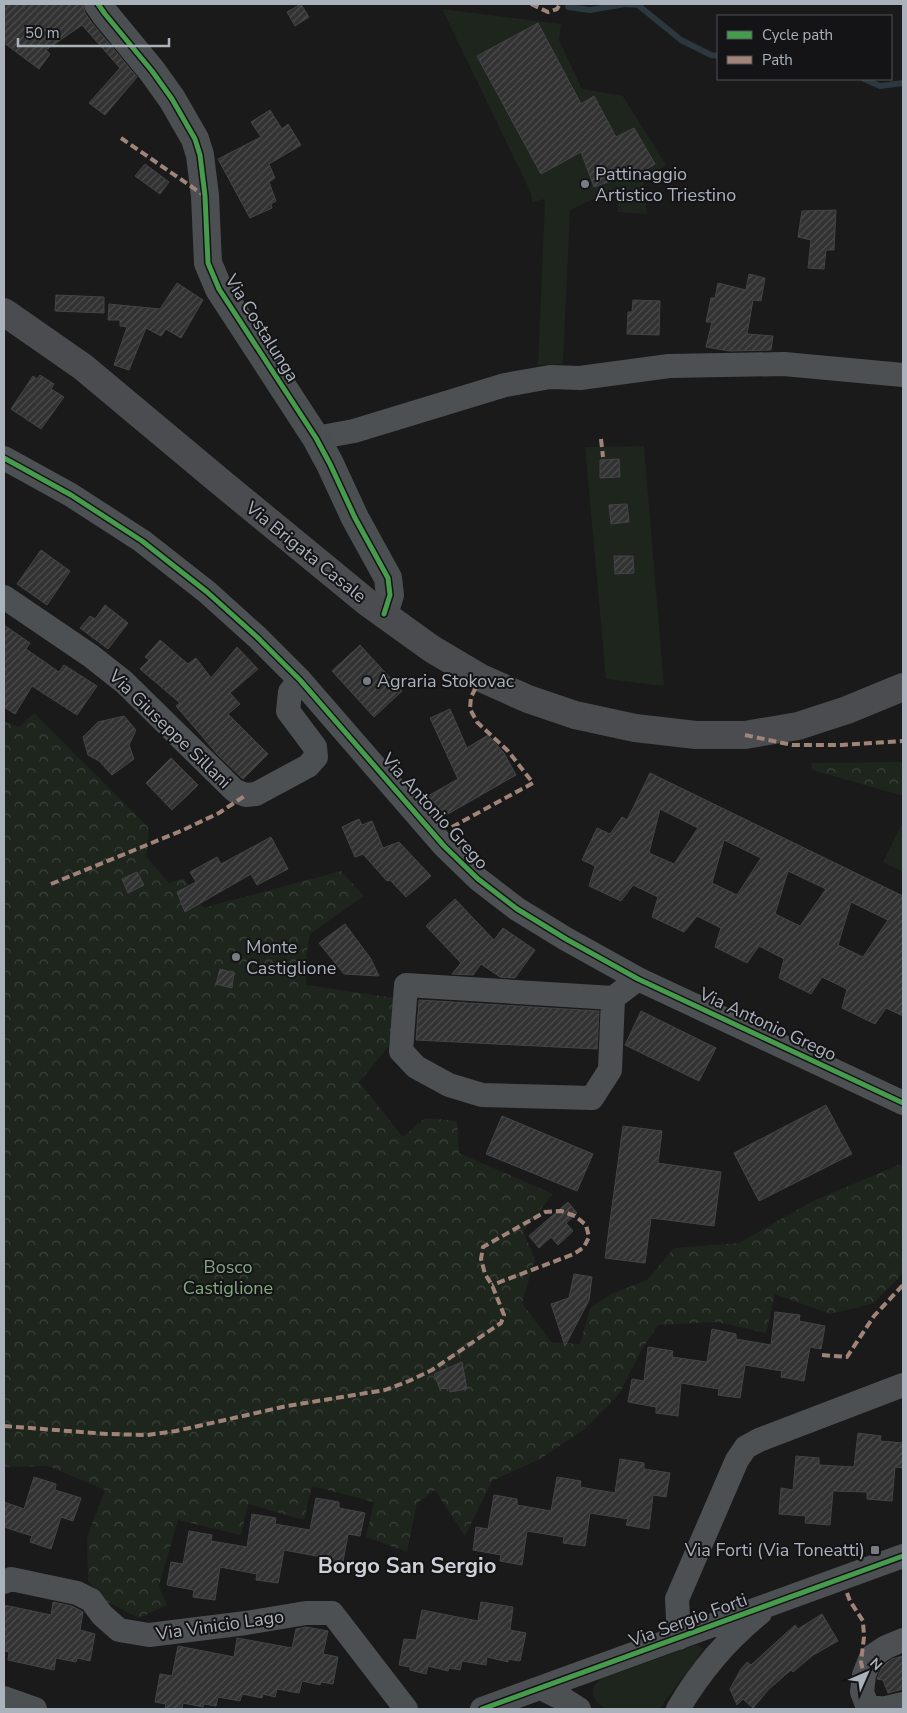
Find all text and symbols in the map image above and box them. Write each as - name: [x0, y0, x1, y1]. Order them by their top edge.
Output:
- scale bar: [18, 15, 169, 47]
- legend: [717, 15, 892, 80]
- text: 50 m: [25, 23, 60, 43]
- text: Cycle path: [762, 25, 833, 45]
- text: Path: [762, 50, 793, 70]
- place label: Pattinaggio Artistico Triestino: [595, 162, 736, 207]
- marker: Pattinaggio Artistico Triestino: [579, 178, 591, 190]
- street label: Via Costalunga: [219, 269, 305, 386]
- street label: Via Brigata Casale: [240, 495, 371, 608]
- street label: Via Giuseppe Sillani: [103, 664, 236, 794]
- place label: Agraria Stokovac: [377, 669, 514, 693]
- marker: Agraria Stokovac: [361, 675, 373, 687]
- street label: Via Antonio Grego: [376, 747, 494, 874]
- place label: Monte Castiglione: [246, 935, 336, 980]
- marker: Monte Castiglione: [230, 951, 242, 963]
- street label: Via Antonio Grego: [695, 981, 841, 1066]
- park label: Bosco Castiglione: [183, 1255, 273, 1300]
- place label: Via Forti (Via Toneatti): [684, 1538, 865, 1562]
- marker: Via Forti (Via Toneatti): [869, 1544, 881, 1556]
- district label: Borgo San Sergio: [318, 1551, 496, 1581]
- street label: Via Sergio Forti: [625, 1588, 750, 1653]
- street label: Via Vinicio Lago: [154, 1604, 285, 1646]
- north arrow: [842, 1648, 892, 1698]
- text: N: [865, 1654, 886, 1675]

